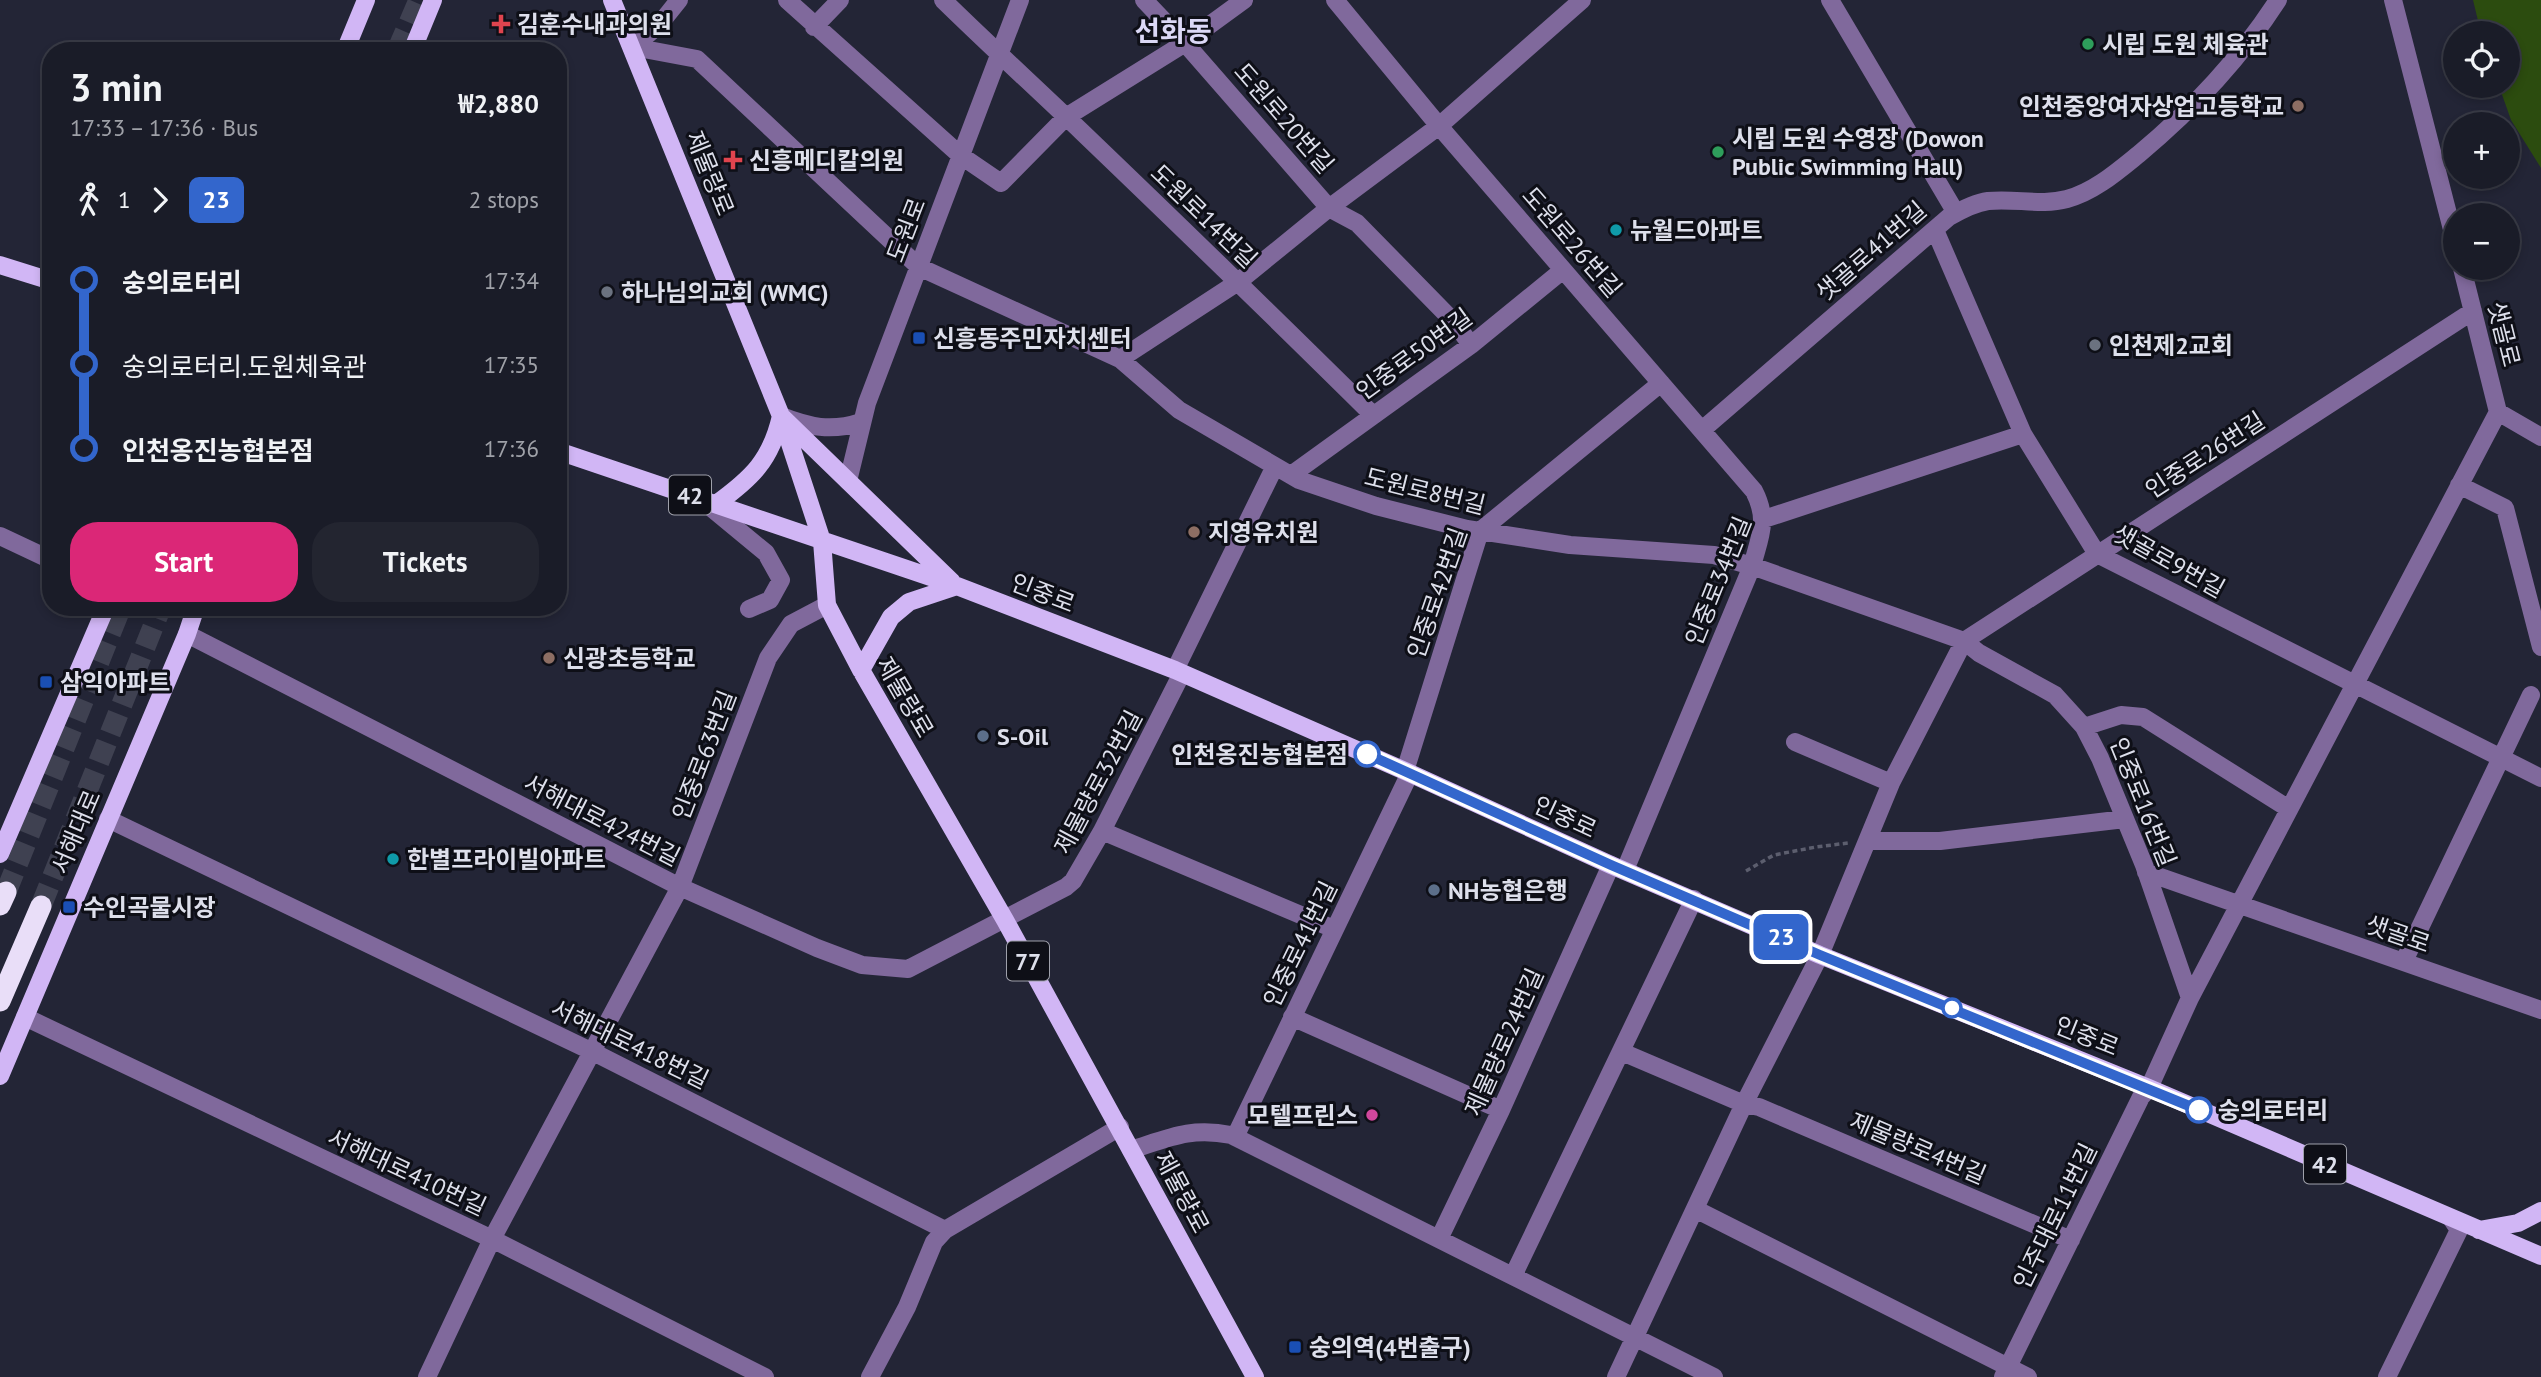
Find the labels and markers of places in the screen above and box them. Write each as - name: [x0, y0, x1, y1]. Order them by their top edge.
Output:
- place label: 김훈수내과의원: [517, 9, 672, 40]
- marker: 김훈수내과의원: [491, 14, 511, 34]
- place label: 시립 도원 체육관: [2102, 29, 2269, 60]
- marker: 시립 도원 체육관: [2080, 36, 2096, 52]
- place label: 인천중앙여자상업고등학교: [2019, 91, 2284, 122]
- marker: 인천중앙여자상업고등학교: [2290, 98, 2306, 114]
- place label: 시립 도원 수영장 (Dowon Public Swimming Hall): [1732, 123, 1984, 182]
- marker: 시립 도원 수영장 (Dowon Public Swimming Hall): [1710, 144, 1726, 160]
- place label: 신흥메디칼의원: [749, 145, 904, 176]
- marker: 신흥메디칼의원: [723, 150, 743, 170]
- place label: 뉴월드아파트: [1630, 215, 1762, 246]
- marker: 뉴월드아파트: [1608, 222, 1624, 238]
- place label: 하나님의교회 (WMC): [621, 277, 829, 308]
- marker: 하나님의교회 (WMC): [599, 284, 615, 300]
- place label: 신흥동주민자치센터: [933, 323, 1132, 354]
- marker: 신흥동주민자치센터: [911, 330, 927, 346]
- place label: 인천제2교회: [2109, 330, 2233, 361]
- marker: 인천제2교회: [2087, 337, 2103, 353]
- place label: 지영유치원: [1208, 517, 1318, 548]
- marker: 지영유치원: [1186, 524, 1202, 540]
- place label: 신광초등학교: [563, 643, 695, 674]
- marker: 신광초등학교: [541, 650, 557, 666]
- place label: 삼익아파트: [60, 667, 170, 698]
- marker: 삼익아파트: [38, 674, 54, 690]
- place label: S-Oil: [997, 721, 1049, 752]
- marker: S-Oil: [975, 728, 991, 744]
- place label: 인천옹진농협본점: [1171, 739, 1348, 770]
- marker: 인천옹진농협본점: [1354, 741, 1380, 767]
- place label: 한별프라이빌아파트: [407, 844, 606, 875]
- marker: 한별프라이빌아파트: [385, 851, 401, 867]
- place label: NH농협은행: [1448, 875, 1568, 906]
- marker: NH농협은행: [1426, 882, 1442, 898]
- place label: 수인곡물시장: [83, 892, 215, 923]
- marker: 수인곡물시장: [61, 899, 77, 915]
- unlabelled marker: [1942, 998, 1962, 1018]
- place label: 숭의로터리: [2218, 1095, 2328, 1126]
- marker: 숭의로터리: [2186, 1097, 2212, 1123]
- place label: 모텔프린스: [1248, 1100, 1358, 1131]
- marker: 모텔프린스: [1364, 1107, 1380, 1123]
- place label: 숭의역(4번출구): [1309, 1332, 1471, 1363]
- marker: 숭의역(4번출구): [1287, 1339, 1303, 1355]

